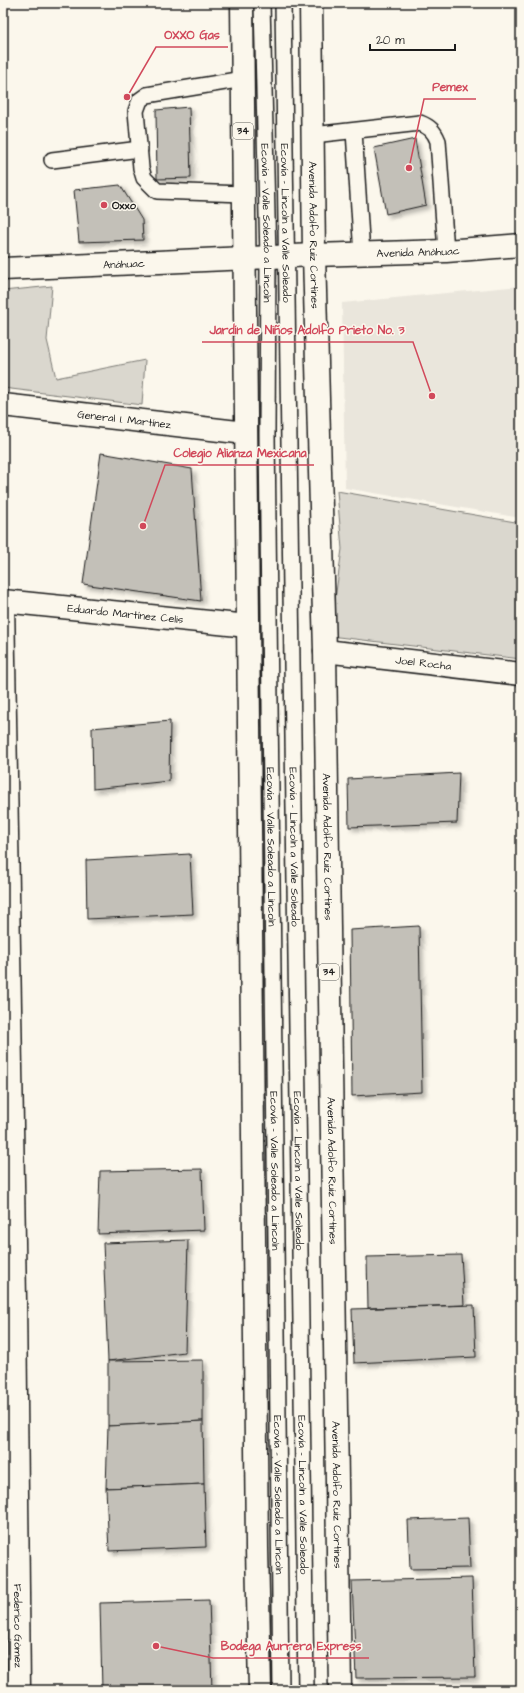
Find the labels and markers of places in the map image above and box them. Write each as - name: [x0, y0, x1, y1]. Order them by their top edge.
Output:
- callout: OXXO Gas: [156, 23, 228, 47]
- callout: Pemex: [424, 75, 476, 99]
- place label: Oxxo: [112, 198, 137, 213]
- marker: Oxxo: [99, 200, 109, 210]
- callout: Jardín de Niños Adolfo Prieto No. 3: [202, 318, 413, 342]
- callout: Colegio Alianza Mexicana: [165, 441, 314, 465]
- callout: Bodega Aurrera Express: [213, 1634, 369, 1658]

